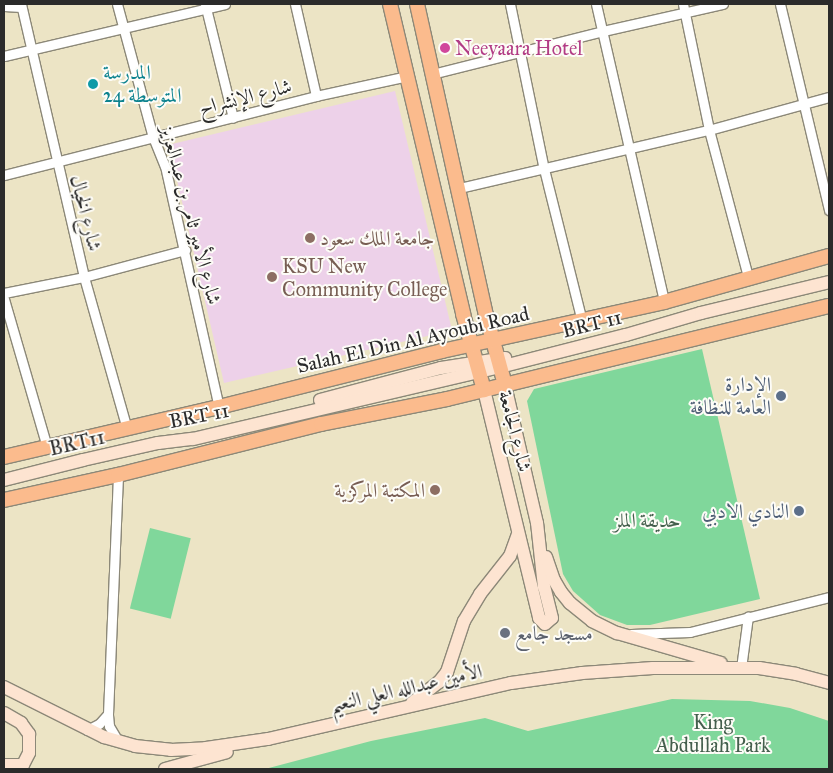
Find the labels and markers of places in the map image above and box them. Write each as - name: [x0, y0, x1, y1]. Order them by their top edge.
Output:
- place label: Neeyaara Hotel: [455, 36, 583, 60]
- marker: Neeyaara Hotel: [439, 42, 451, 54]
- place label: المدرسة المتوسطة 24: [103, 60, 181, 107]
- marker: المدرسة المتوسطة 24: [87, 78, 99, 90]
- place label: جامعة الملك سعود: [320, 226, 434, 250]
- marker: جامعة الملك سعود: [304, 232, 316, 244]
- place label: KSU New Community College: [282, 254, 447, 301]
- marker: KSU New Community College: [266, 271, 278, 283]
- place label: الإدارة العامة للنظافة: [690, 372, 771, 419]
- marker: الإدارة العامة للنظافة: [775, 390, 787, 402]
- place label: المكتبة المركزية: [334, 478, 425, 502]
- marker: المكتبة المركزية: [429, 484, 441, 496]
- place label: النادي الادبي: [702, 499, 789, 523]
- marker: النادي الادبي: [793, 505, 805, 517]
- place label: مسجد جامع: [515, 621, 593, 645]
- marker: مسجد جامع: [499, 627, 511, 639]

